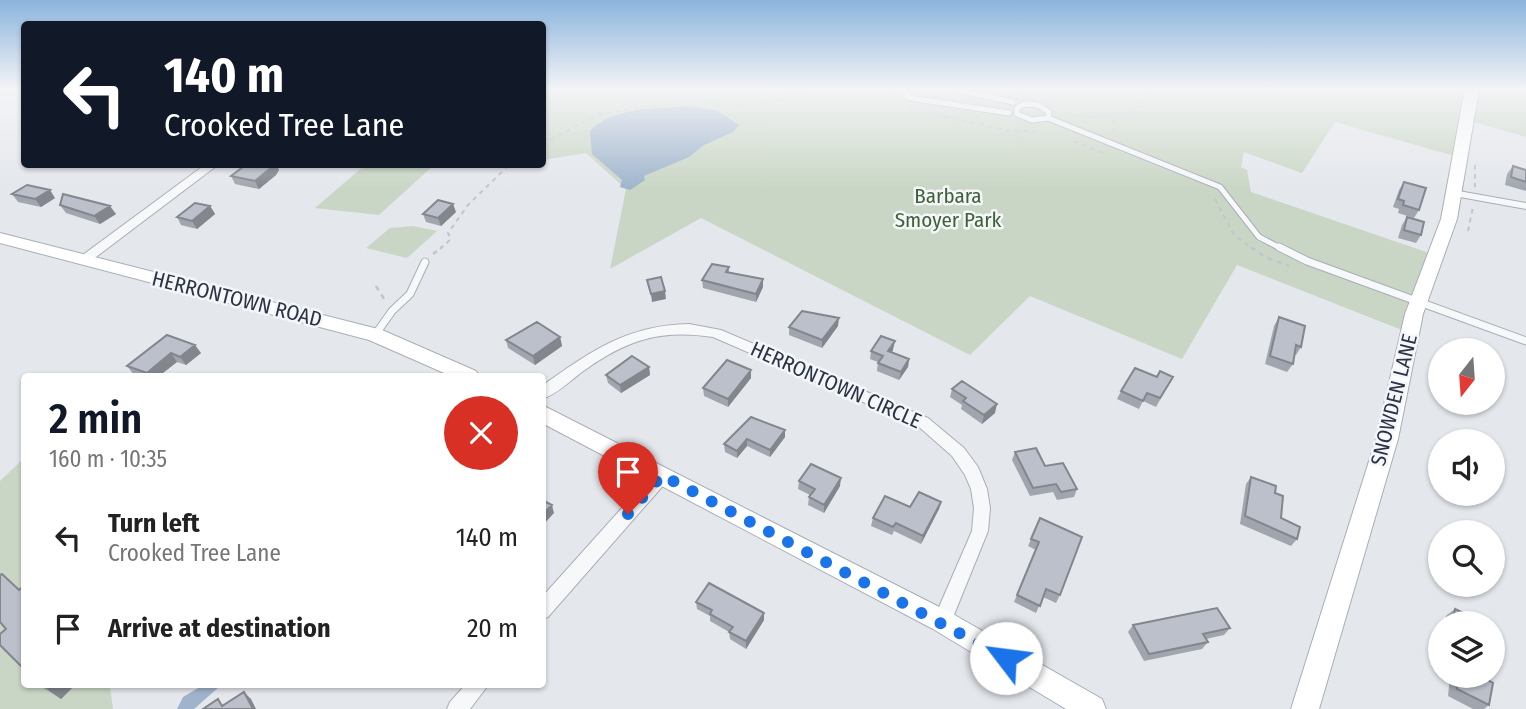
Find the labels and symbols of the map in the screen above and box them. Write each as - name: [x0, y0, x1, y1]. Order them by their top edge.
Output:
- park label: Barbara Smoyer Park: [895, 183, 1002, 233]
- street label: HERRONTOWN ROAD: [149, 265, 325, 333]
- street label: SNOWDEN LANE: [1365, 331, 1423, 469]
- street label: HERRONTOWN CIRCLE: [747, 336, 925, 434]
- north arrow: [1428, 338, 1505, 415]
- pin: [598, 442, 658, 514]
- position arrow: [969, 621, 1043, 695]

